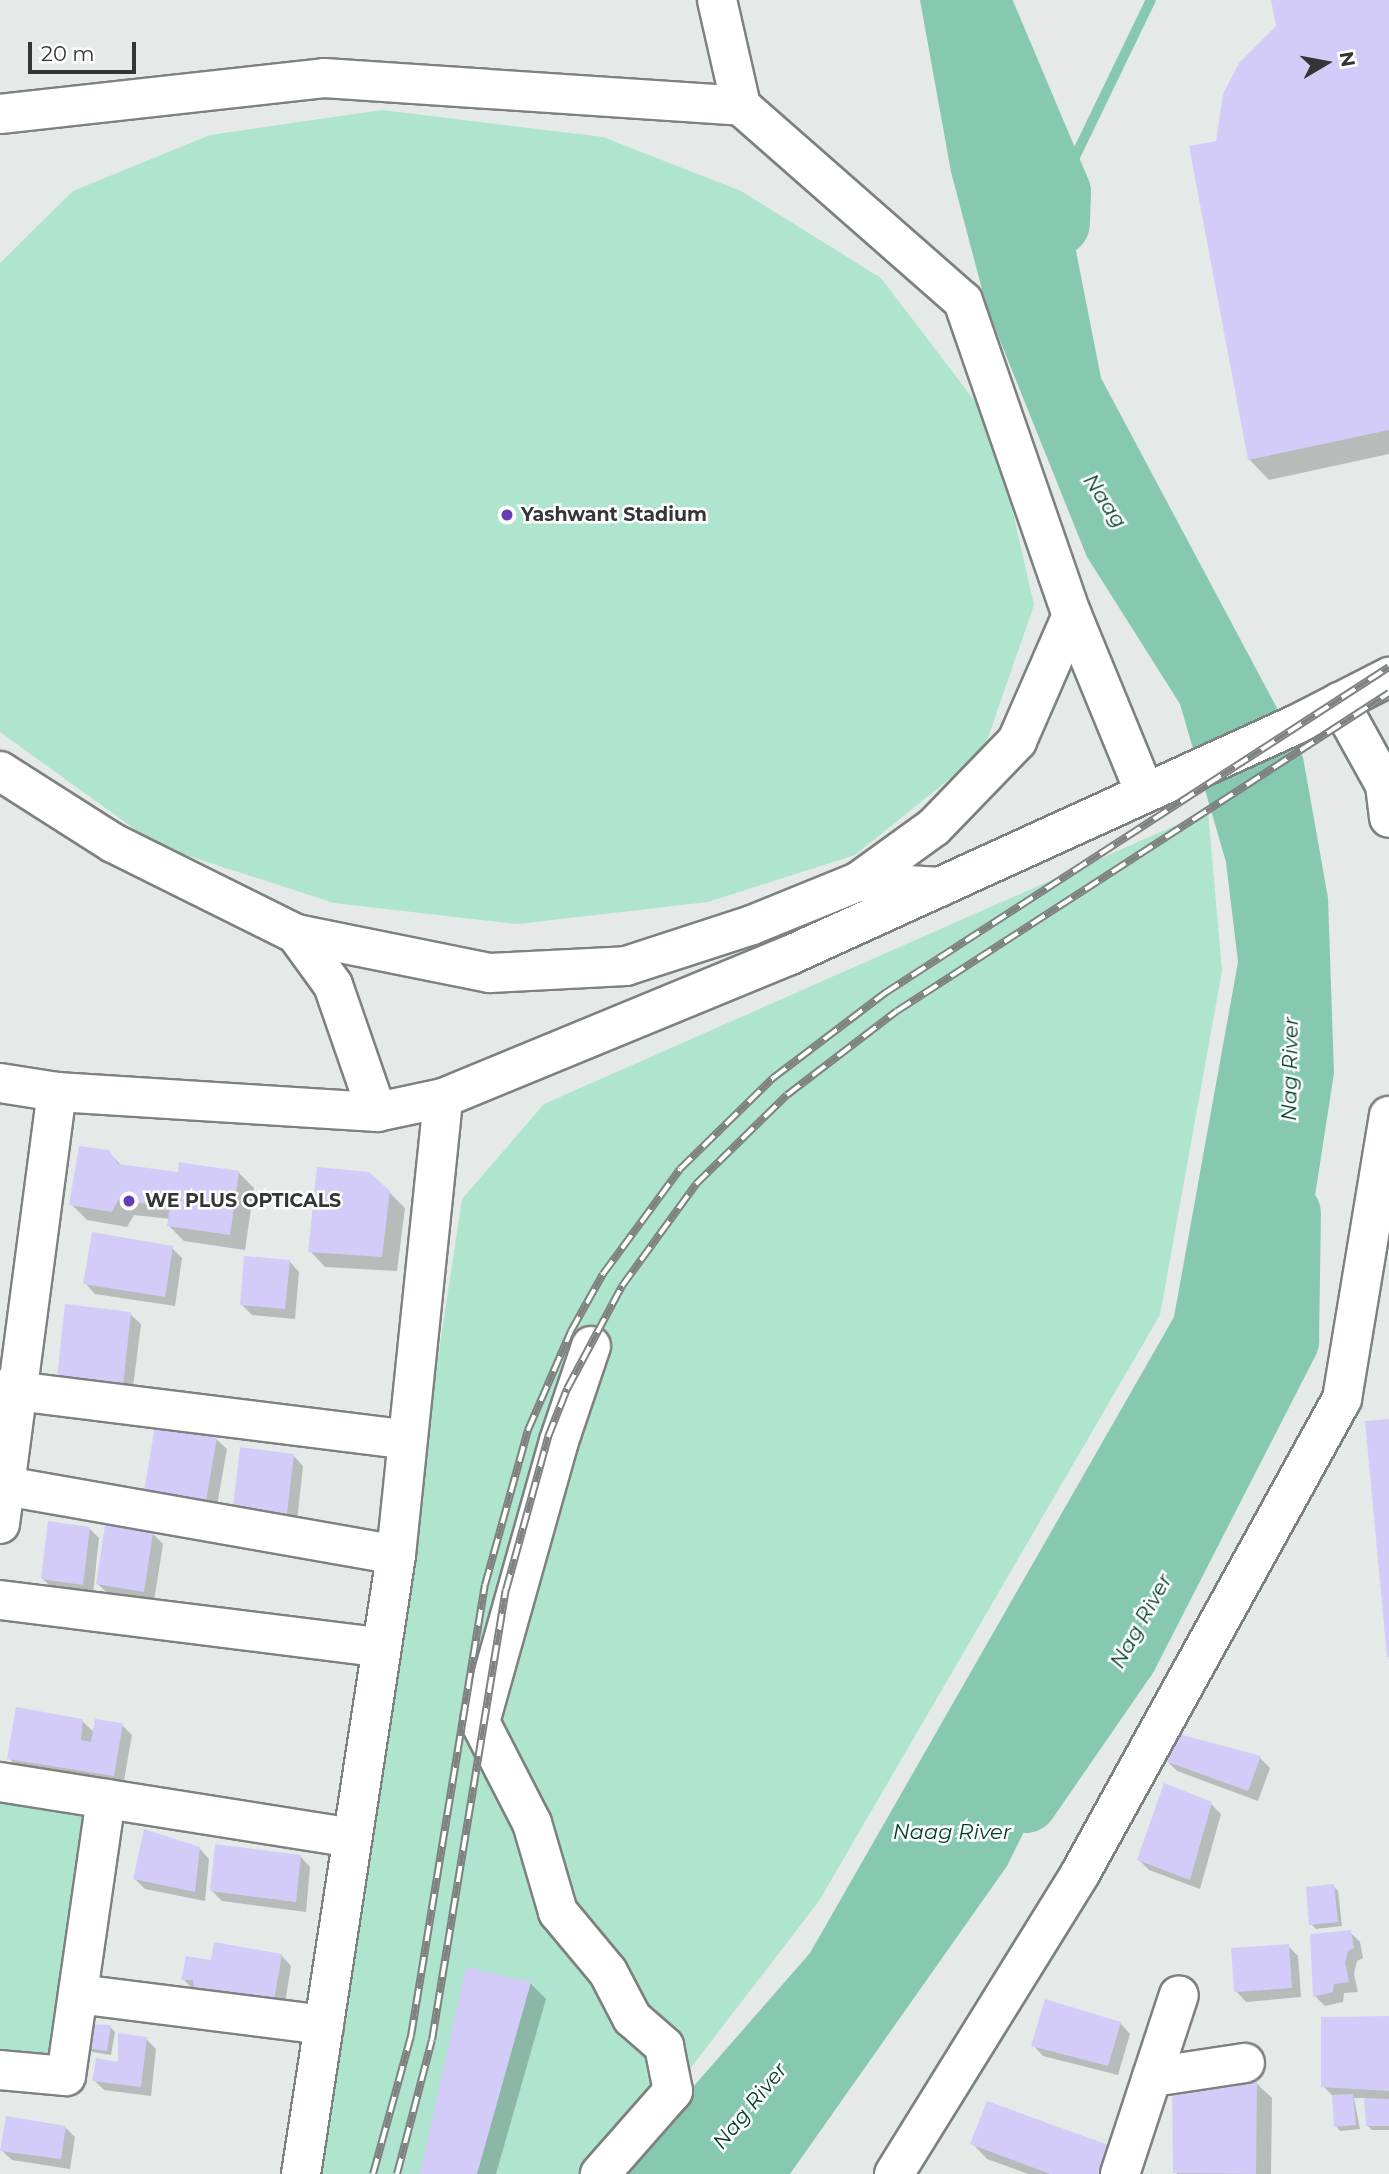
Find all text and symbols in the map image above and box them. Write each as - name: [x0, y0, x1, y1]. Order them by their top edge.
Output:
- scale bar: [32, 28, 140, 72]
- north arrow: [1291, 28, 1361, 98]
- text: 20 m: [41, 41, 95, 66]
- text: N: [1335, 50, 1360, 69]
- water label: Naag: [1078, 469, 1132, 533]
- place label: Yashwant Stadium: [521, 504, 707, 526]
- marker: Yashwant Stadium: [499, 507, 515, 523]
- water label: Nag River: [1276, 1017, 1304, 1121]
- place label: WE PLUS OPTICALS: [145, 1190, 341, 1212]
- marker: WE PLUS OPTICALS: [119, 1191, 139, 1211]
- water label: Nag River: [1105, 1569, 1177, 1673]
- water label: Naag River: [893, 1819, 1011, 1845]
- water label: Nag River: [707, 2058, 793, 2154]

